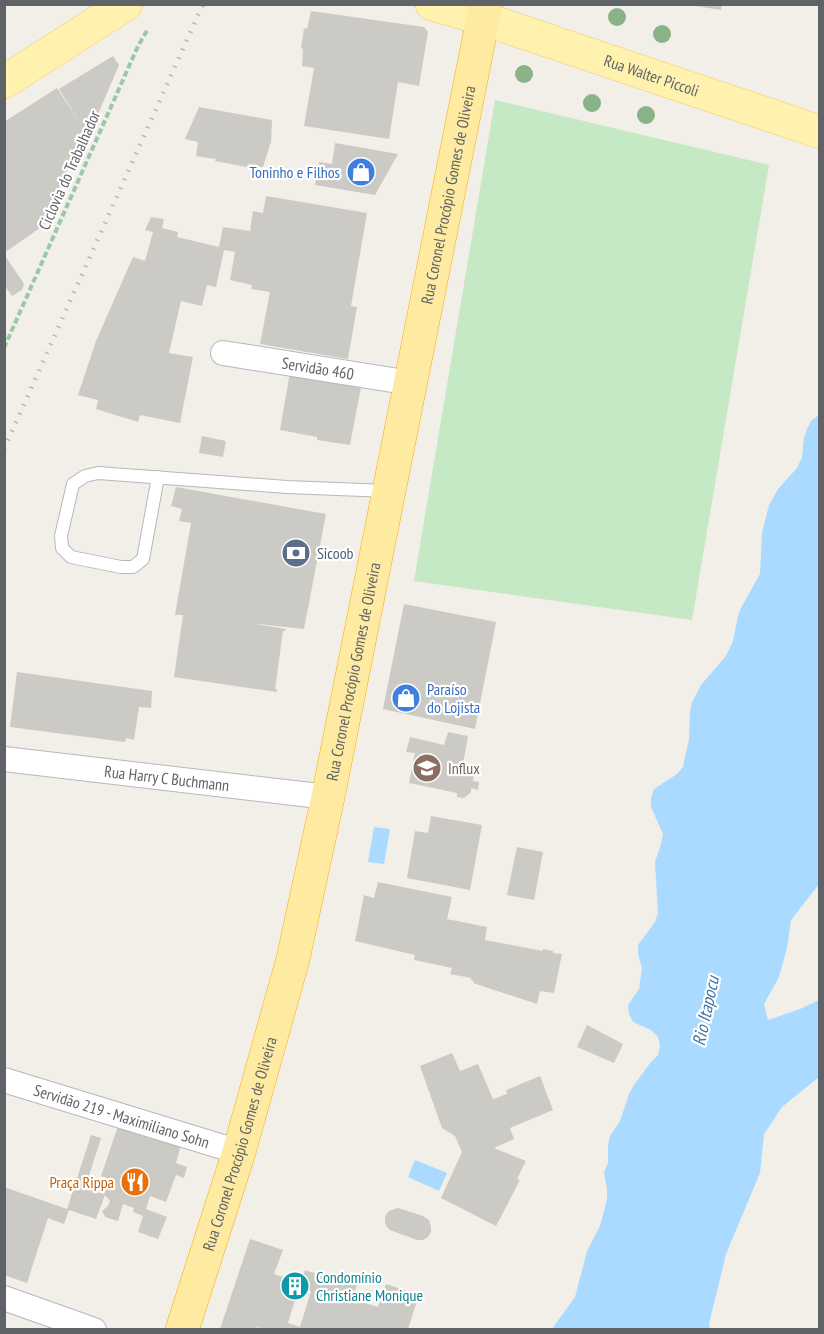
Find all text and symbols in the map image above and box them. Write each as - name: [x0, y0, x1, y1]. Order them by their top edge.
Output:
- street label: Rua Walter Piccoli: [602, 50, 702, 101]
- street label: Rua Coronel Procópio Gomes de Oliveira: [416, 84, 479, 306]
- street label: Ciclovia do Trabalhador: [34, 107, 105, 233]
- shop icon: Toninho e Filhos: [345, 156, 377, 188]
- place label: Toninho e Filhos: [250, 162, 340, 182]
- street label: Servidão 460: [280, 353, 355, 384]
- bank icon: Sicoob: [280, 537, 312, 569]
- place label: Sicoob: [317, 543, 354, 563]
- street label: Rua Coronel Procópio Gomes de Oliveira: [321, 561, 385, 783]
- place label: Paraíso do Lojista: [427, 679, 480, 717]
- shop icon: Paraíso do Lojista: [390, 682, 422, 714]
- school or university icon: Influx: [411, 752, 443, 784]
- place label: Influx: [448, 758, 480, 778]
- street label: Rua Harry C Buchmann: [103, 761, 230, 795]
- water label: Rio Itapocu: [687, 973, 724, 1048]
- street label: Rua Coronel Procópio Gomes de Oliveira: [198, 1034, 281, 1253]
- street label: Servidão 219 - Maximiliano Sohn: [31, 1080, 212, 1152]
- restaurant icon: Praça Rippa: [119, 1166, 151, 1198]
- place label: Praça Rippa: [49, 1172, 114, 1192]
- place label: Condomínio Christiane Monique: [316, 1267, 423, 1305]
- building icon: Condomínio Christiane Monique: [279, 1270, 311, 1302]

